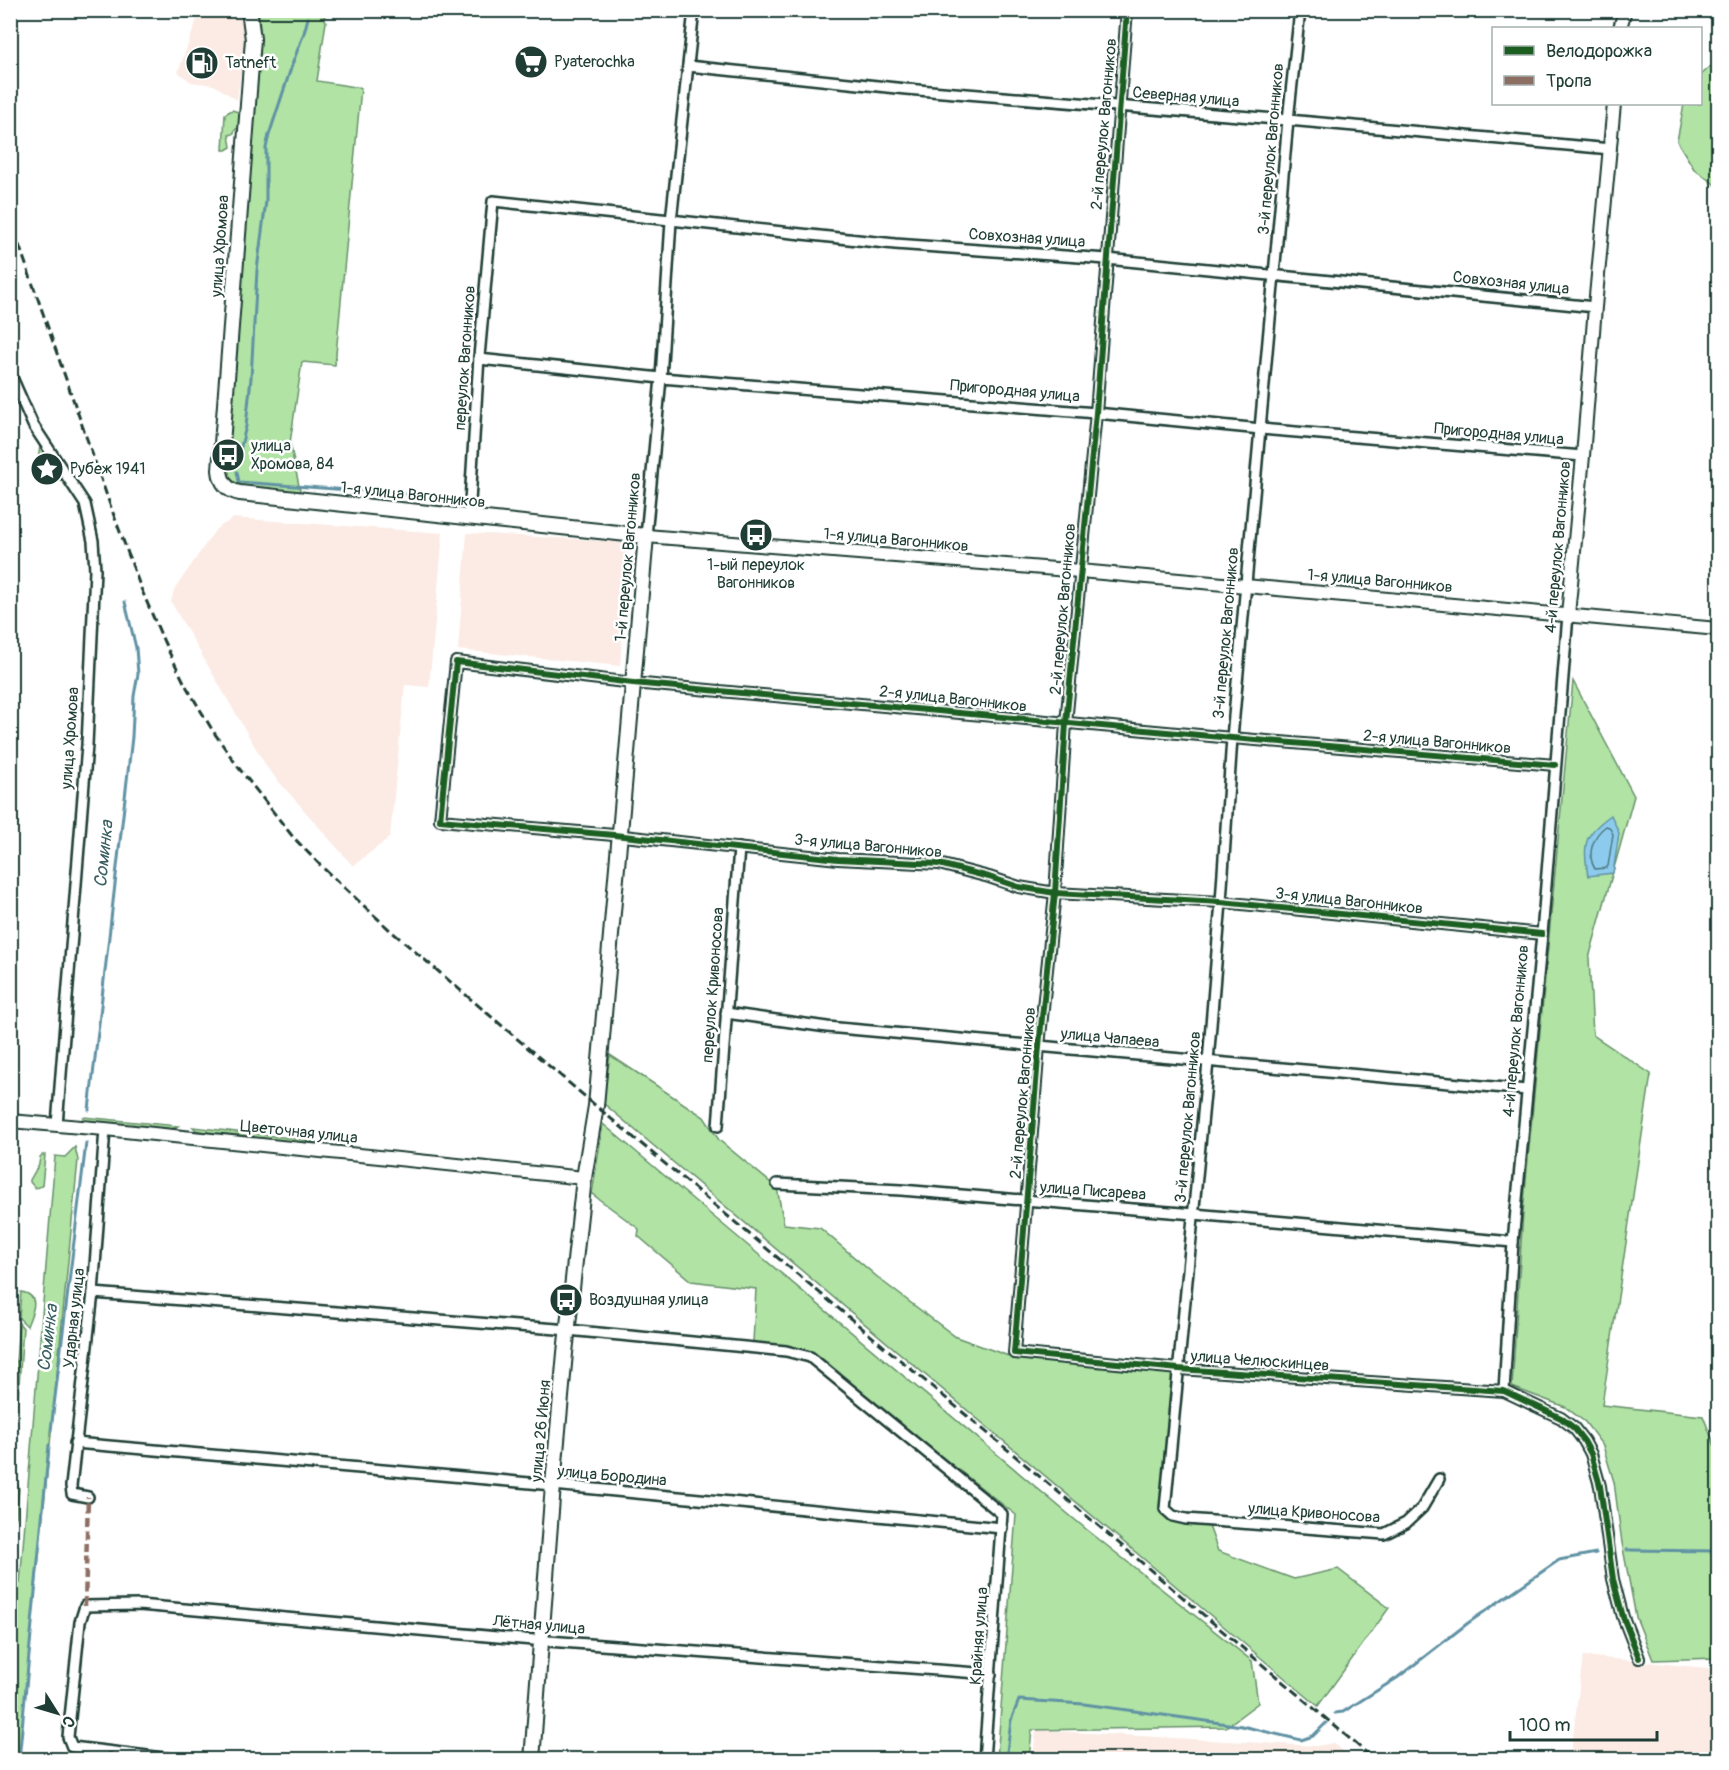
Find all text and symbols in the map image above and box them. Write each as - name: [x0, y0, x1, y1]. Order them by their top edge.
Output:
- legend: [1492, 27, 1702, 105]
- street label: 2-й переулок Вагонников: [1087, 37, 1121, 211]
- text: Велодорожка: [1546, 40, 1652, 63]
- supermarket icon: Pyaterochka: [513, 44, 549, 80]
- fuel station icon: Tatneft: [184, 45, 220, 81]
- place label: Pyaterochka: [554, 52, 635, 72]
- place label: Tatneft: [225, 53, 277, 73]
- street label: 3-й переулок Вагонников: [1254, 62, 1288, 236]
- text: Тропа: [1546, 70, 1592, 93]
- street label: Северная улица: [1132, 82, 1240, 112]
- street label: улица Хромова: [206, 194, 234, 299]
- street label: Совхозная улица: [968, 224, 1086, 252]
- street label: Совхозная улица: [1452, 267, 1570, 299]
- street label: переулок Вагонников: [450, 285, 480, 431]
- street label: Пригородная улица: [949, 375, 1081, 407]
- street label: Пригородная улица: [1433, 418, 1565, 450]
- place label: улица Хромова, 84: [250, 436, 334, 474]
- bus stop icon: улица Хромова, 84: [210, 437, 246, 473]
- place icon: Рубеж 1941: [29, 451, 65, 487]
- place label: Рубеж 1941: [70, 459, 146, 479]
- street label: 4-й переулок Вагонников: [1541, 460, 1575, 634]
- street label: 1-й переулок Вагонников: [611, 472, 645, 642]
- street label: 1-я улица Вагонников: [339, 477, 487, 513]
- bus stop icon: 1-ый переулок Вагонников: [738, 517, 774, 553]
- street label: 2-й переулок Вагонников: [1046, 522, 1080, 696]
- street label: 1-я улица Вагонников: [823, 524, 969, 556]
- street label: 3-й переулок Вагонников: [1209, 546, 1243, 720]
- place label: 1-ый переулок Вагонников: [707, 555, 805, 593]
- street label: 1-я улица Вагонников: [1307, 565, 1453, 597]
- street label: 2-я улица Вагонников: [878, 681, 1028, 717]
- street label: улица Хромова: [56, 686, 84, 791]
- street label: 2-я улица Вагонников: [1362, 726, 1512, 758]
- water label: Соминка: [89, 818, 119, 889]
- street label: 3-я улица Вагонников: [793, 830, 943, 862]
- street label: 3-я улица Вагонников: [1274, 883, 1424, 919]
- street label: переулок Кривоносова: [698, 907, 728, 1063]
- street label: 4-й переулок Вагонников: [1499, 944, 1533, 1118]
- street label: 2-й переулок Вагонников: [1006, 1006, 1040, 1180]
- street label: улица Чапаева: [1059, 1024, 1160, 1052]
- street label: 3-й переулок Вагонников: [1171, 1030, 1205, 1204]
- street label: Цветочная улица: [239, 1116, 359, 1148]
- street label: улица Писарева: [1038, 1177, 1147, 1205]
- street label: Ударная улица: [59, 1267, 89, 1369]
- bus stop icon: Воздушная улица: [548, 1282, 584, 1318]
- place label: Воздушная улица: [589, 1290, 708, 1310]
- water label: Соминка: [32, 1302, 64, 1373]
- street label: улица Челюскинцев: [1189, 1346, 1330, 1376]
- street label: улица 26 Июня: [526, 1379, 555, 1484]
- street label: улица Бородина: [555, 1461, 668, 1491]
- street label: улица Кривоносова: [1246, 1498, 1381, 1528]
- street label: Крайняя улица: [966, 1586, 992, 1686]
- street label: Лётная улица: [491, 1611, 586, 1639]
- north arrow: [27, 1683, 87, 1743]
- scale bar: [1510, 1704, 1657, 1742]
- text: С: [57, 1711, 79, 1731]
- text: 100 m: [1519, 1714, 1571, 1737]

